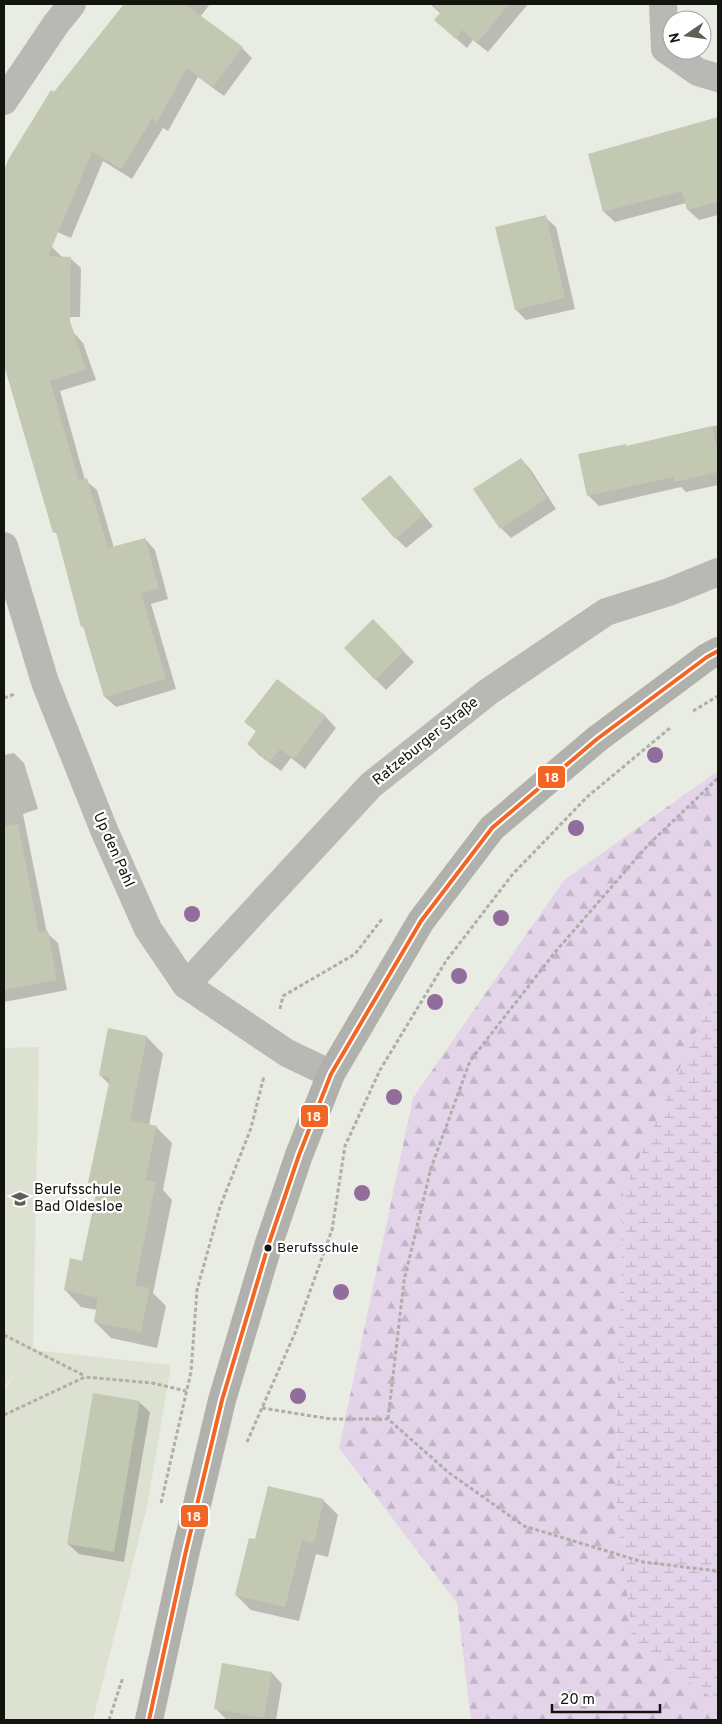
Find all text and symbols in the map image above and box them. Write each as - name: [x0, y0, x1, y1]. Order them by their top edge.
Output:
- north arrow: [662, 10, 712, 60]
- text: N: [666, 31, 685, 44]
- street label: Ratzeburger Straße: [369, 694, 483, 790]
- line badge: 18: [537, 765, 566, 789]
- text: 18: [545, 770, 559, 787]
- street label: Up den Pahl: [88, 809, 138, 891]
- line badge: 18: [300, 1104, 329, 1128]
- text: 18: [307, 1109, 321, 1126]
- place label: Berufsschule Bad Oldesloe: [34, 1181, 123, 1217]
- school or university icon: Berufsschule Bad Oldesloe: [10, 1189, 30, 1209]
- place label: Berufsschule: [277, 1240, 358, 1257]
- marker: Berufsschule: [263, 1243, 273, 1253]
- line badge: 18: [180, 1504, 209, 1528]
- text: 18: [187, 1509, 201, 1526]
- scale bar: [552, 1682, 660, 1714]
- text: 20 m: [560, 1691, 595, 1710]

